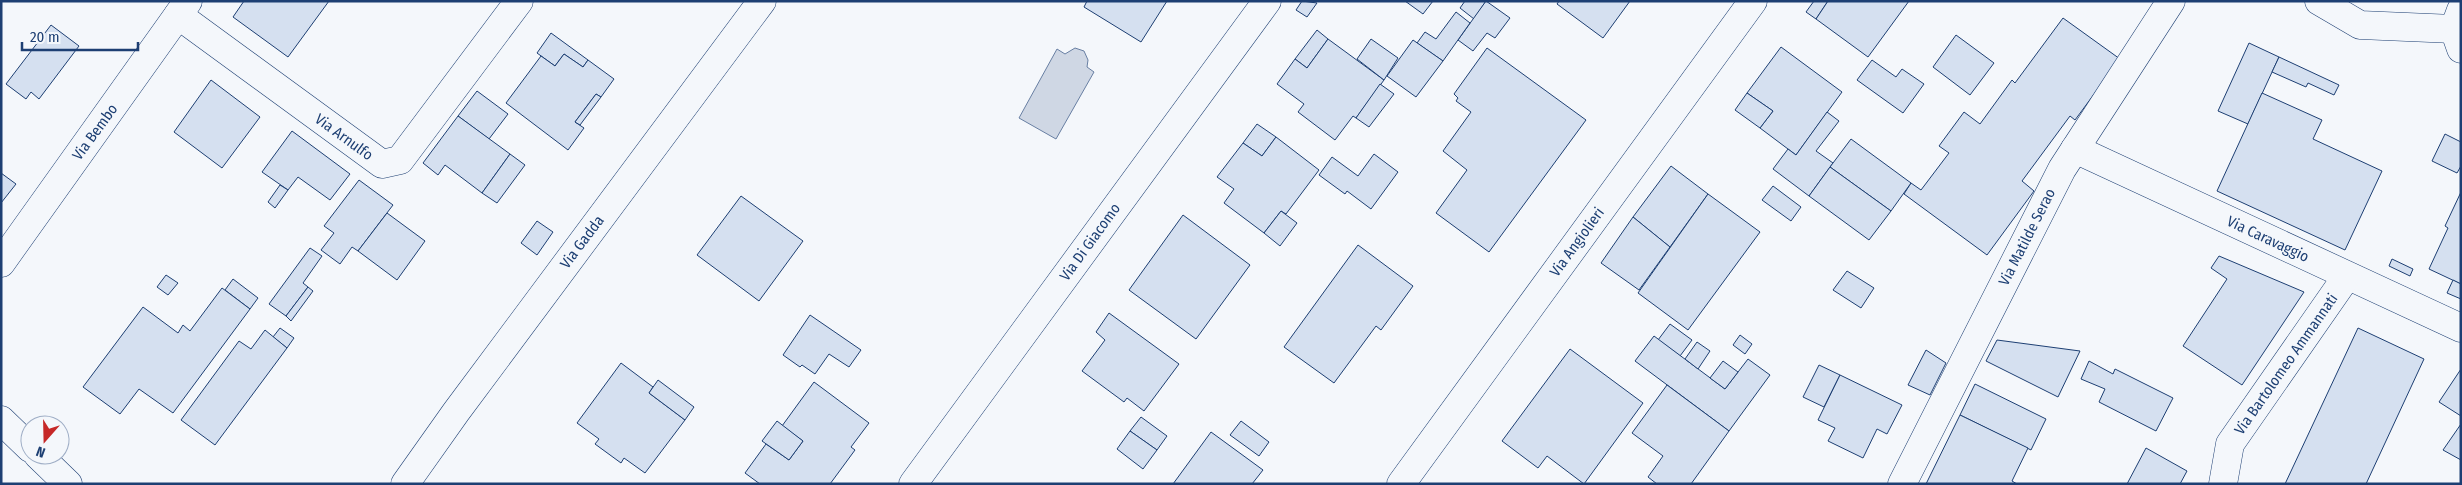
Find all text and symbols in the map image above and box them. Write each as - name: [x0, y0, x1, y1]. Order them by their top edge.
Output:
- scale bar: [22, 20, 139, 52]
- text: 20 m: [30, 28, 60, 46]
- street label: Via Bembo: [69, 100, 122, 164]
- street label: Via Arnulfo: [311, 110, 377, 164]
- street label: Via Matilde Serao: [1995, 185, 2059, 289]
- street label: Via Di Giacomo: [1056, 200, 1124, 284]
- street label: Via Angiolieri: [1546, 204, 1608, 280]
- street label: Via Gadda: [556, 212, 608, 272]
- street label: Via Caravaggio: [2224, 212, 2312, 266]
- street label: Via Bartolomeo Ammannati: [2230, 290, 2342, 438]
- north arrow: [20, 415, 70, 465]
- text: N: [34, 442, 48, 461]

